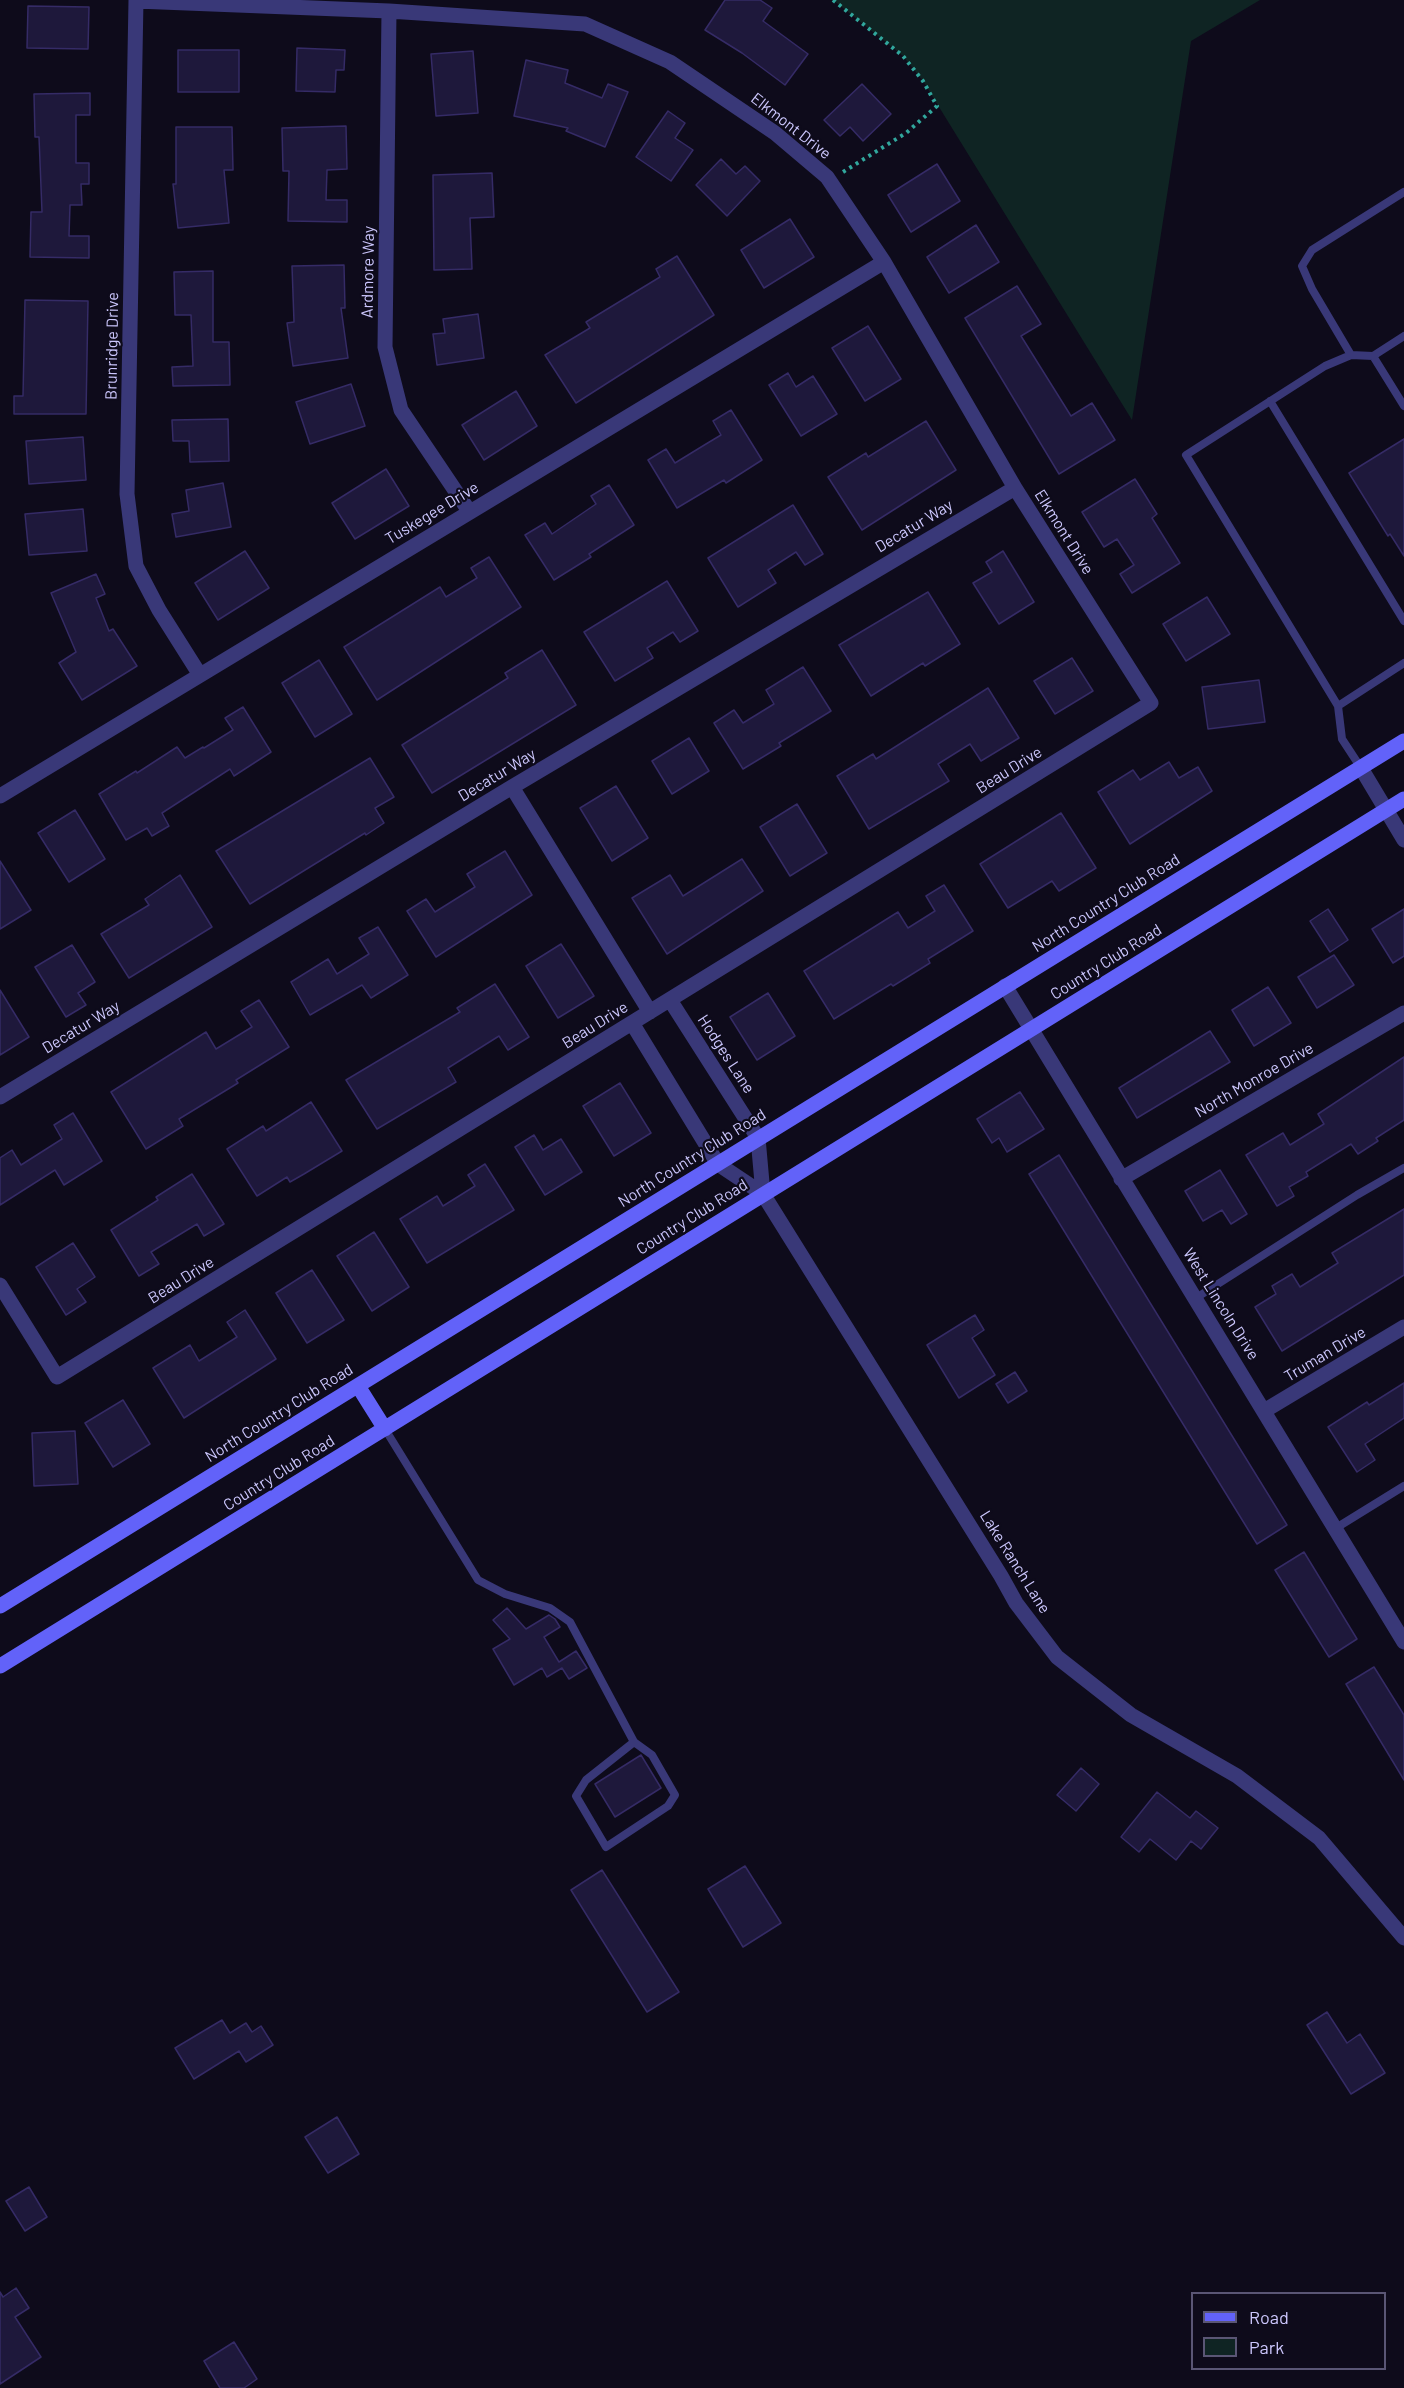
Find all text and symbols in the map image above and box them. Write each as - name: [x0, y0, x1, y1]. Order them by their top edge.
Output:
- street label: Elkmont Drive: [747, 89, 835, 163]
- street label: Ardmore Way: [358, 226, 378, 318]
- street label: Brunridge Drive: [101, 292, 123, 400]
- street label: Tuskegee Drive: [382, 478, 482, 548]
- street label: Elkmont Drive: [1030, 486, 1098, 578]
- street label: Decatur Way: [872, 495, 956, 557]
- street label: Beau Drive: [973, 742, 1045, 798]
- street label: Decatur Way: [455, 744, 539, 806]
- street label: North Country Club Road: [1028, 850, 1184, 956]
- street label: Country Club Road: [1047, 920, 1165, 1004]
- street label: Decatur Way: [39, 996, 123, 1058]
- street label: Beau Drive: [559, 997, 631, 1053]
- street label: Hodges Lane: [693, 1011, 759, 1097]
- street label: North Monroe Drive: [1191, 1038, 1317, 1122]
- street label: North Country Club Road: [614, 1105, 770, 1211]
- street label: Country Club Road: [633, 1175, 751, 1259]
- street label: West Lincoln Drive: [1179, 1245, 1263, 1363]
- street label: Beau Drive: [145, 1252, 217, 1308]
- street label: Truman Drive: [1281, 1322, 1369, 1386]
- street label: North Country Club Road: [201, 1360, 357, 1466]
- street label: Country Club Road: [220, 1431, 338, 1515]
- street label: Lake Ranch Lane: [976, 1507, 1054, 1617]
- legend: [1191, 2292, 1386, 2370]
- text: Road: [1249, 2306, 1289, 2328]
- text: Park: [1249, 2336, 1284, 2358]

